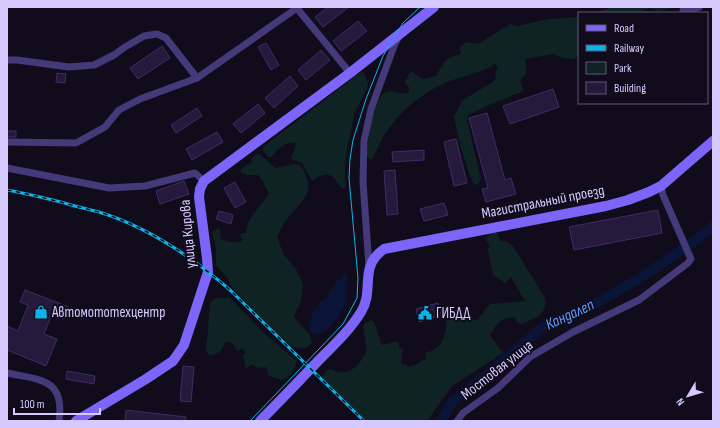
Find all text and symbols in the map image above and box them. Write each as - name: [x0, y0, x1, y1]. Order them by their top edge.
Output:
- legend: [578, 12, 708, 104]
- text: Road: [614, 21, 634, 36]
- text: Railway: [614, 41, 645, 56]
- text: Park: [614, 61, 632, 76]
- text: Building: [614, 81, 646, 96]
- street label: Магистральный проезд: [480, 181, 606, 223]
- street label: улица Кирова: [176, 199, 200, 269]
- water label: Кандалеп: [543, 295, 598, 334]
- place label: Автомототехцентр: [51, 303, 165, 322]
- shop icon: Автомототехцентр: [33, 304, 49, 320]
- place label: ГИБДД: [436, 304, 471, 323]
- public building icon: ГИБДД: [417, 305, 433, 321]
- street label: Мостовая улица: [457, 336, 537, 404]
- north arrow: [668, 376, 708, 416]
- scale bar: [14, 390, 100, 416]
- text: N: [674, 395, 687, 408]
- text: 100 m: [20, 397, 45, 412]

